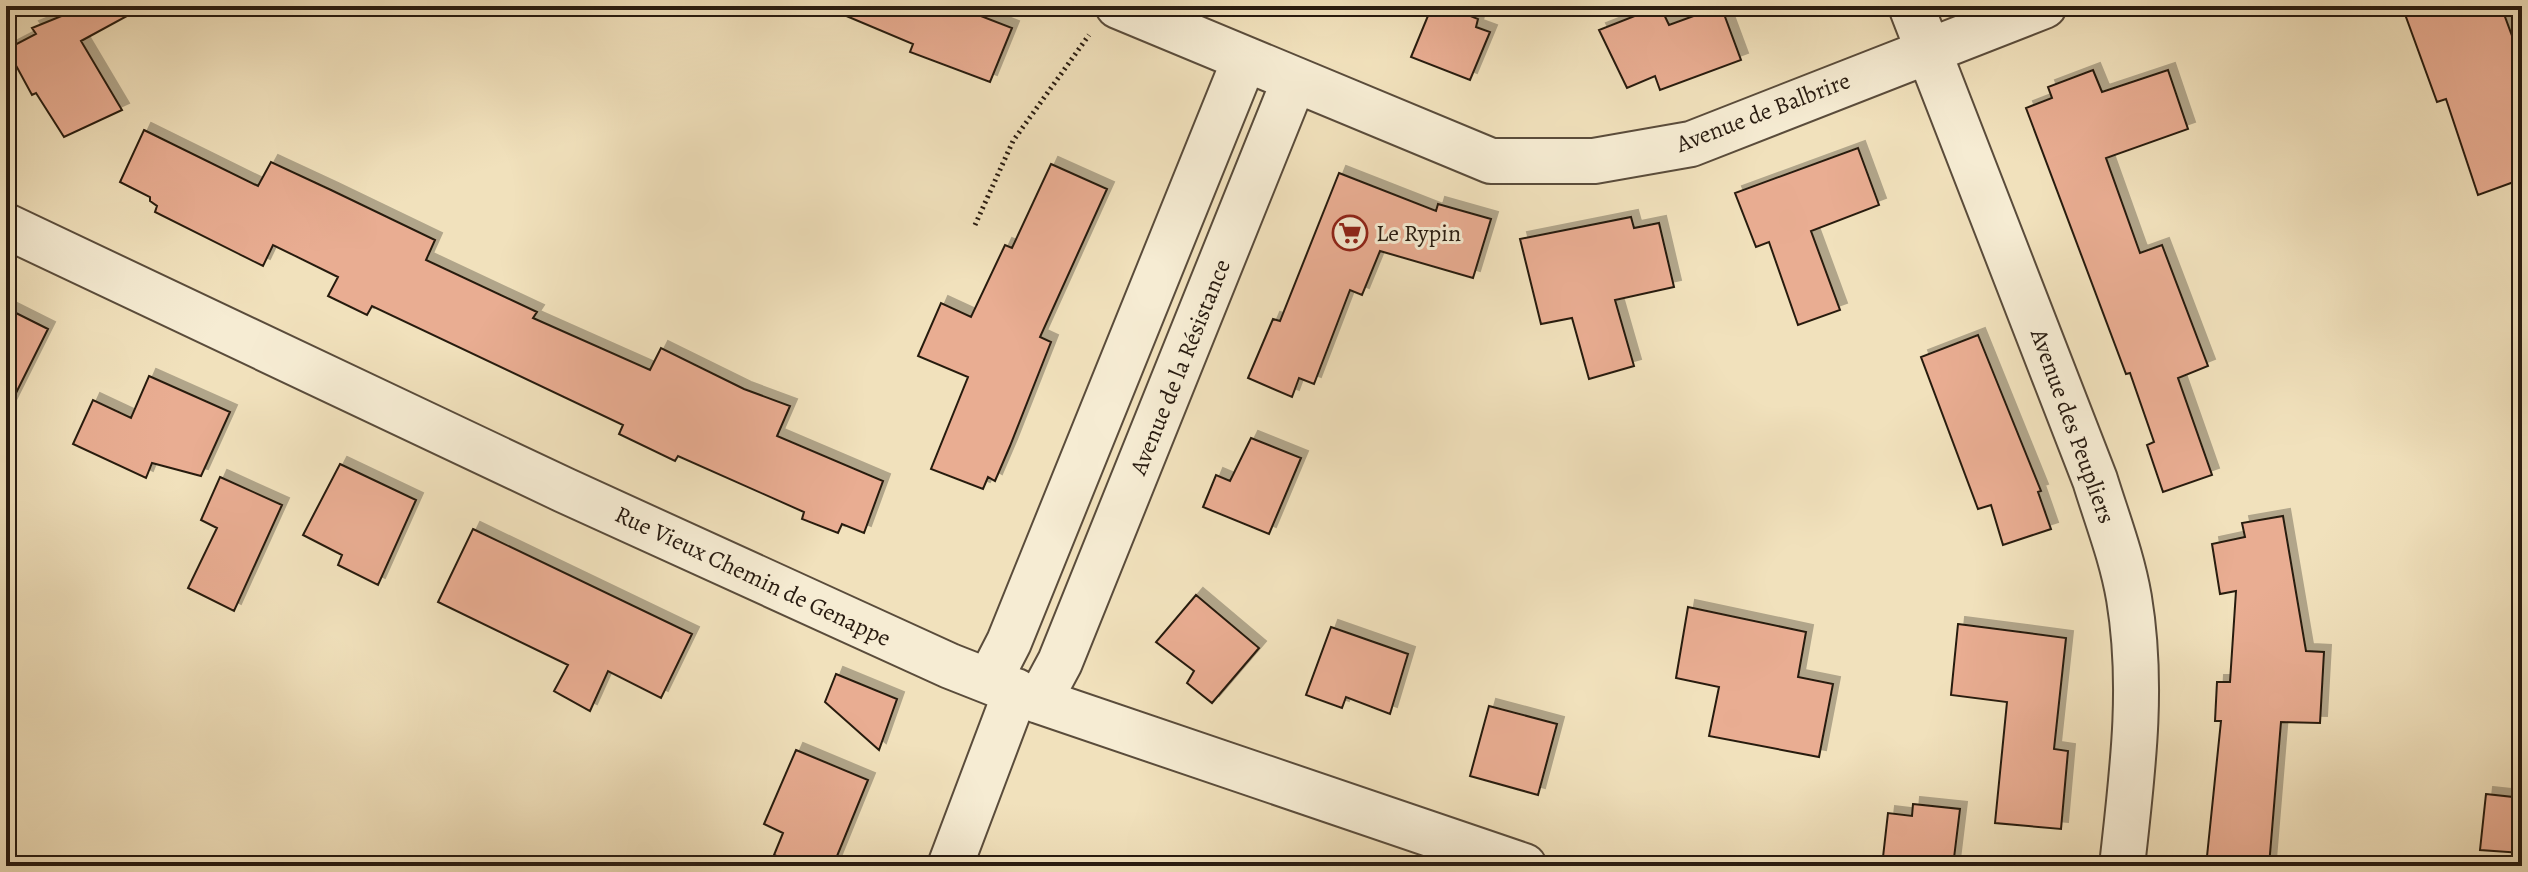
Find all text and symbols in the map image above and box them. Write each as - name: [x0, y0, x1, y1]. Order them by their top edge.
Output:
- street label: Avenue de Balbrire: [1671, 64, 1855, 160]
- supermarket icon: Le Rypin: [1331, 214, 1369, 252]
- place label: Le Rypin: [1376, 217, 1461, 249]
- street label: Avenue de la Résistance: [1122, 254, 1238, 481]
- street label: Avenue des Peupliers: [2023, 323, 2123, 528]
- street label: Rue Vieux Chemin de Genappe: [610, 498, 896, 654]

